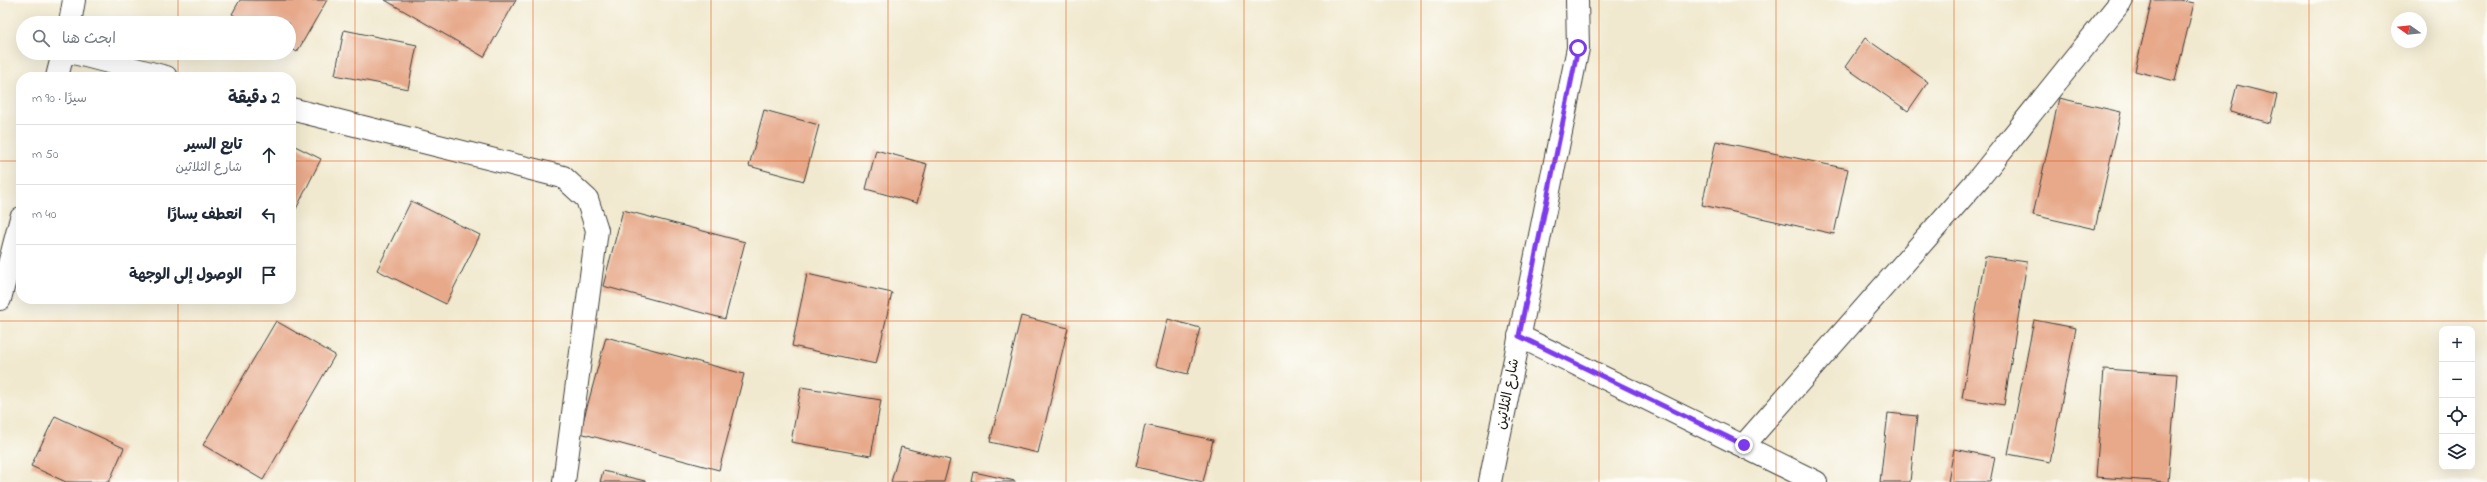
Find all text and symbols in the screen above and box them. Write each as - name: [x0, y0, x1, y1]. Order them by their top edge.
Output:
- north arrow: [2391, 12, 2427, 48]
- search box: [16, 16, 296, 60]
- icon: search: [30, 27, 52, 49]
- text: ابحث هنا: [62, 28, 116, 50]
- route start: [1569, 39, 1587, 57]
- text: 2 دقيقة: [228, 86, 280, 111]
- text: سيرًا · 90 m: [32, 89, 87, 108]
- text: تابع السير: [185, 134, 242, 156]
- icon: ahead: [258, 144, 280, 166]
- text: 50 m: [32, 145, 58, 164]
- text: شارع الثلاثين: [175, 158, 242, 177]
- text: انعطف يسارًا: [167, 204, 242, 226]
- icon: left: [258, 204, 280, 226]
- text: 40 m: [32, 205, 56, 224]
- text: الوصول إلى الوجهة: [129, 264, 242, 286]
- icon: arrive: [258, 264, 280, 286]
- map controls: [2439, 326, 2475, 470]
- button: +: [2439, 326, 2475, 362]
- street label: شارع الثلاثين: [1491, 357, 1525, 431]
- button: −: [2439, 362, 2475, 398]
- button: locate: [2439, 398, 2475, 434]
- button: layers: [2439, 434, 2475, 470]
- route end: [1735, 436, 1753, 454]

